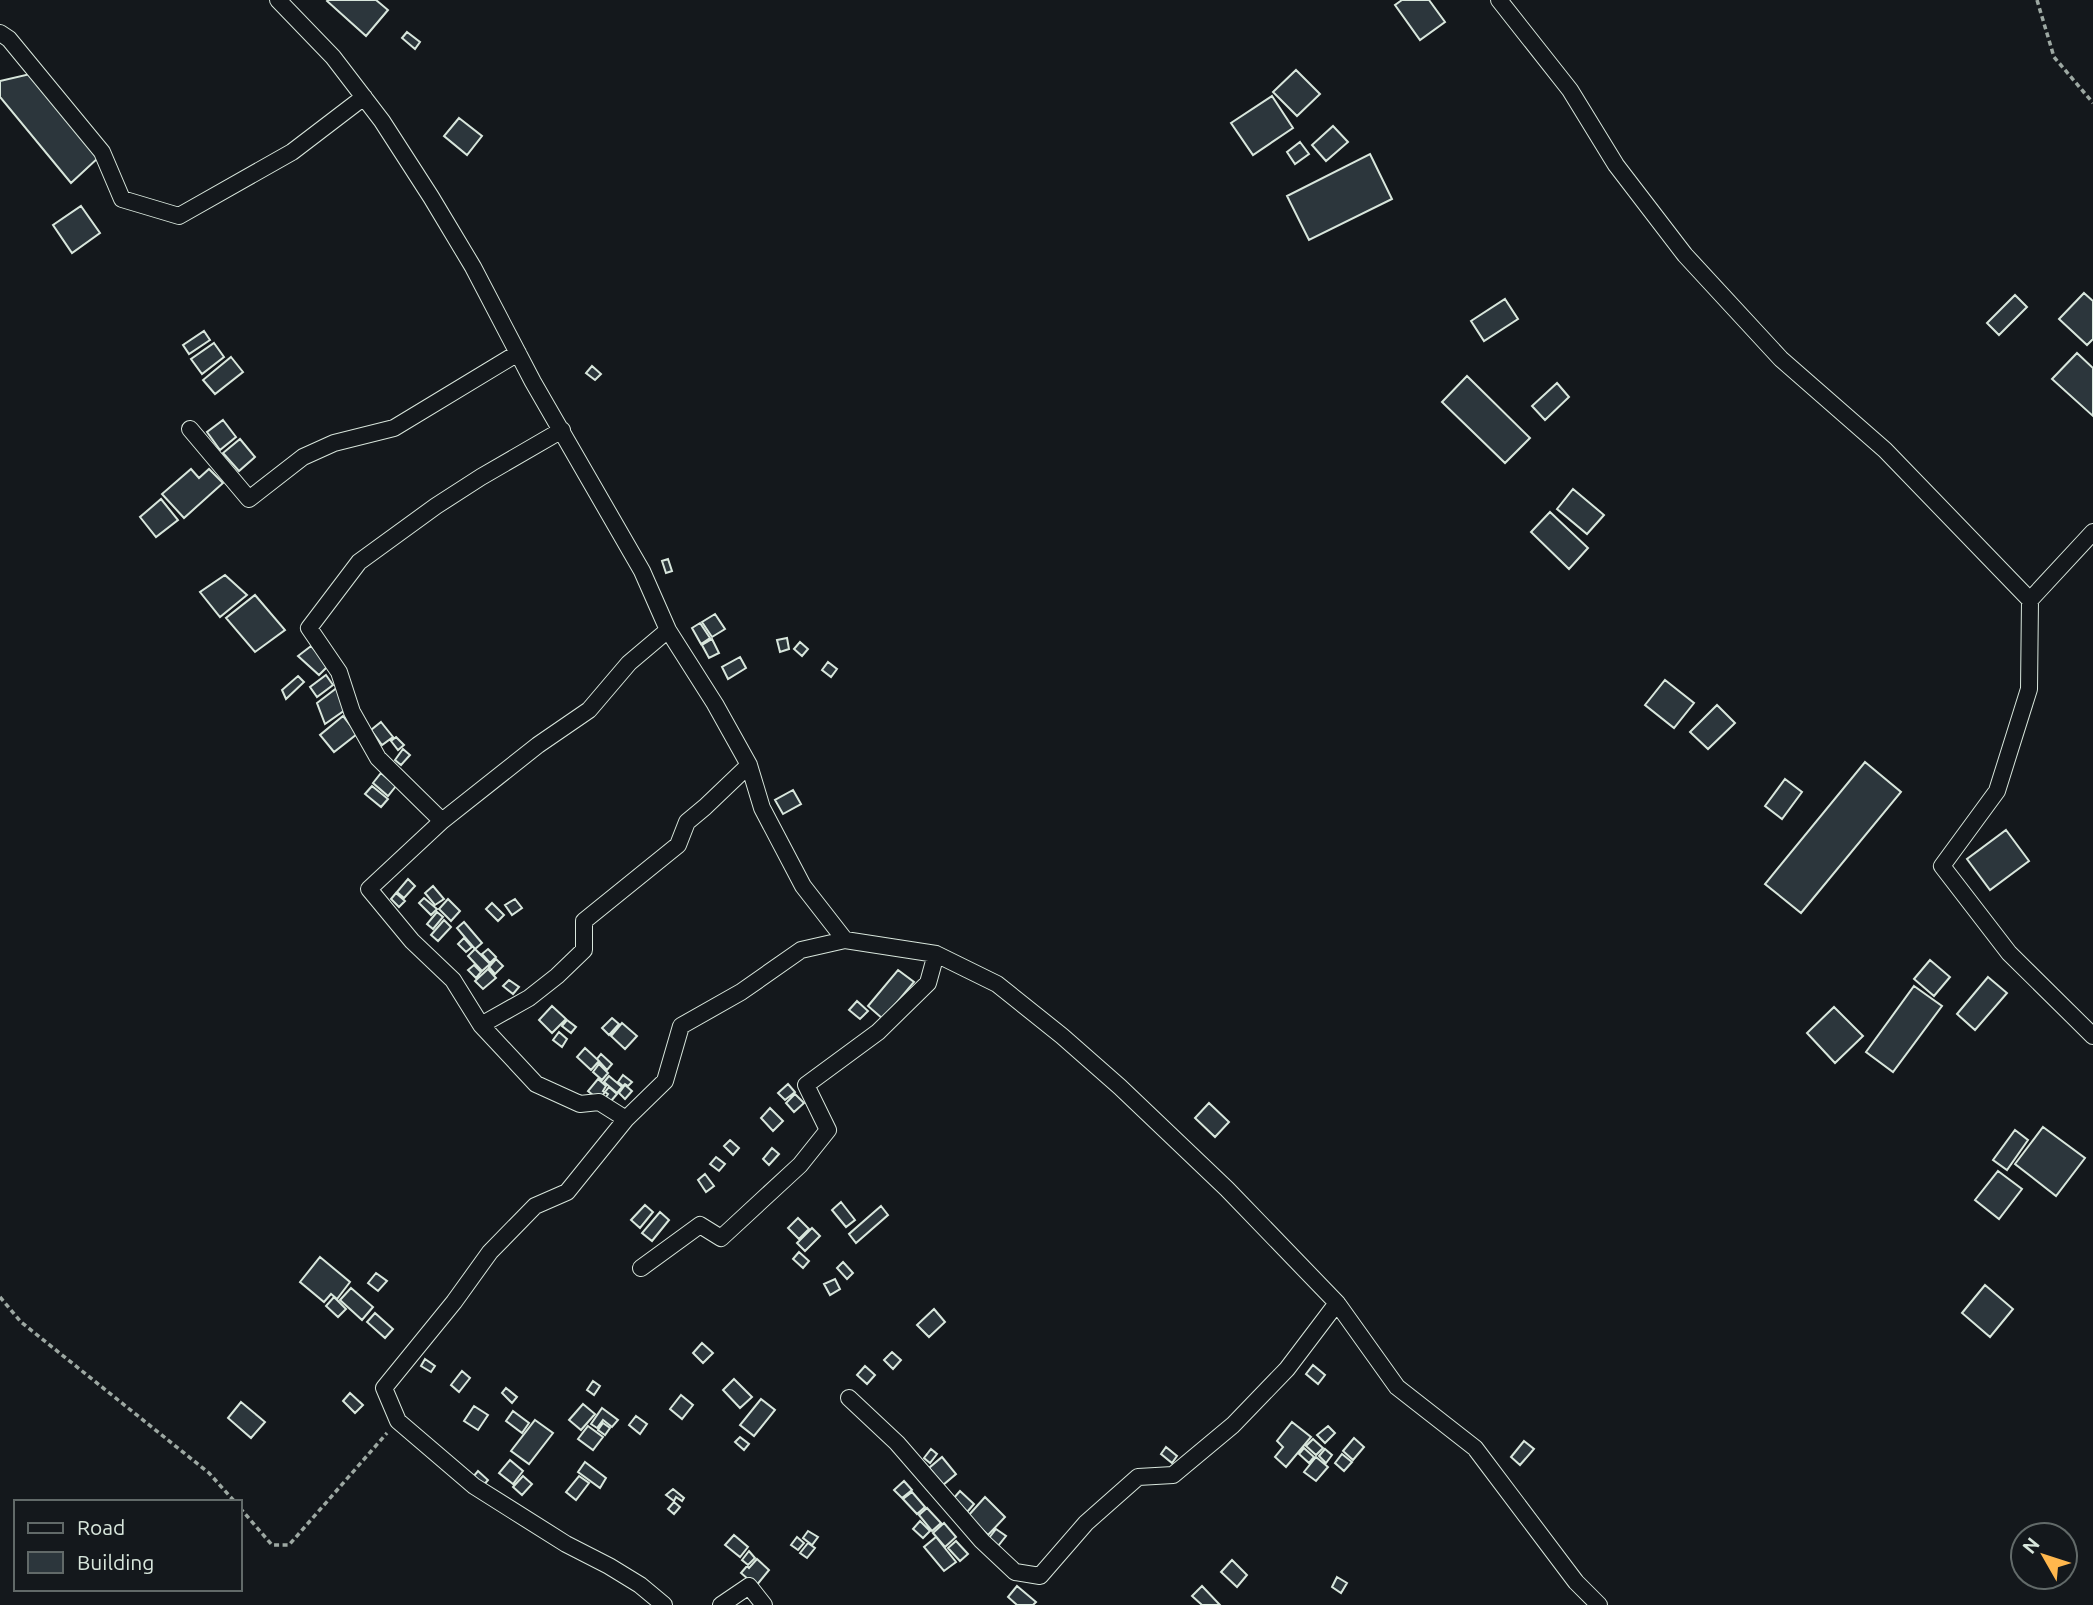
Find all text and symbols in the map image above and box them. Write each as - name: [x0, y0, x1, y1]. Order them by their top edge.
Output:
- legend: [14, 1500, 242, 1591]
- text: Road: [77, 1515, 125, 1539]
- north arrow: [2009, 1521, 2079, 1591]
- text: N: [2018, 1533, 2044, 1558]
- text: Building: [77, 1550, 154, 1574]

